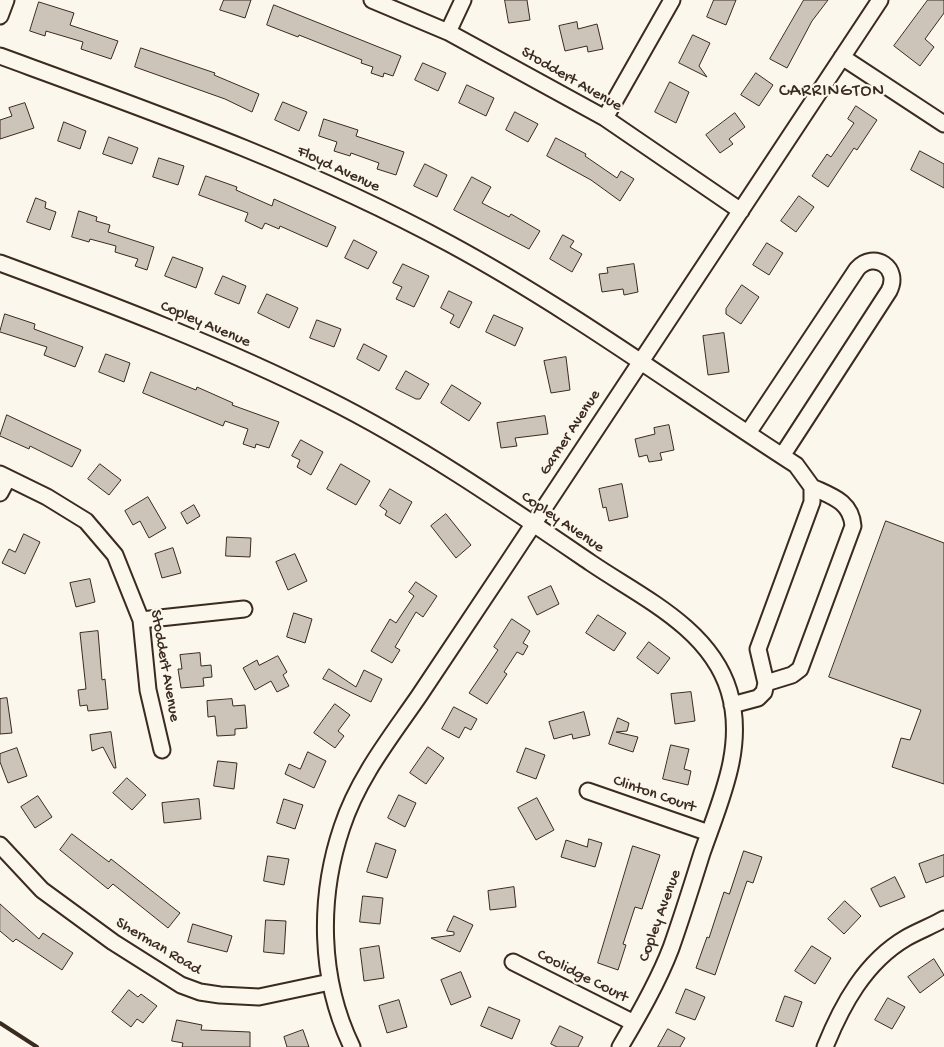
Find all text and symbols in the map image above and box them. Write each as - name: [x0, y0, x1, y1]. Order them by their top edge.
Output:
- street label: Stoddert Avenue: [517, 43, 625, 117]
- district label: CARRINGTON: [778, 81, 886, 103]
- street label: Floyd Avenue: [294, 142, 382, 198]
- street label: Copley Avenue: [157, 297, 253, 353]
- street label: Garner Avenue: [536, 387, 606, 479]
- street label: Copley Avenue: [517, 488, 607, 558]
- street label: Stoddert Avenue: [145, 609, 183, 723]
- street label: Clinton Court: [610, 772, 698, 818]
- street label: Copley Avenue: [635, 867, 687, 965]
- street label: Sherman Road: [112, 914, 204, 980]
- street label: Coolidge Court: [533, 946, 631, 1008]

